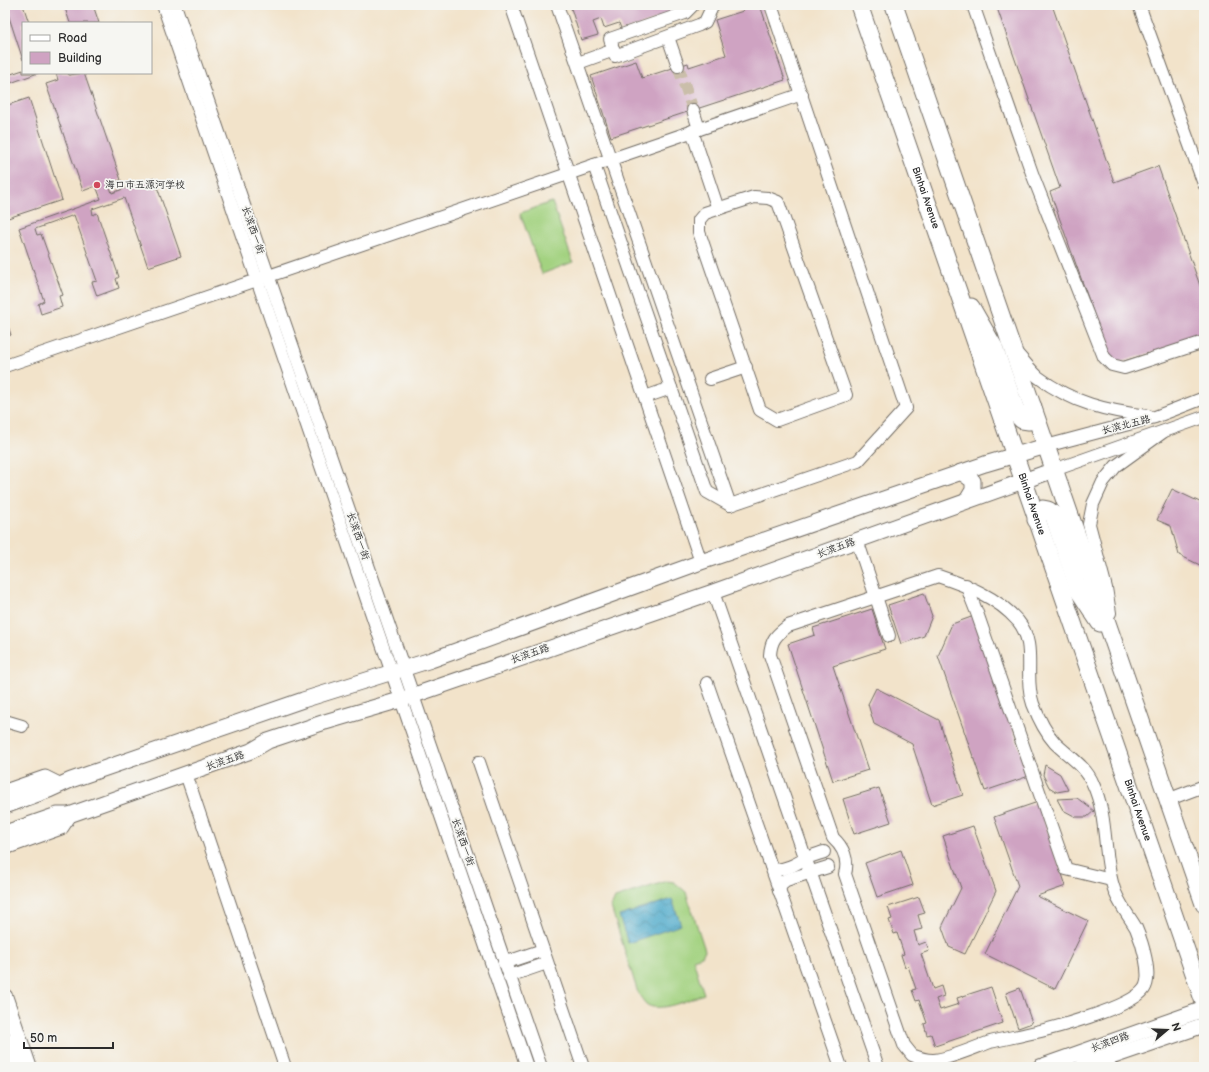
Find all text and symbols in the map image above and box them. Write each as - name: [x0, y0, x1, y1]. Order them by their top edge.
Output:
- legend: [22, 22, 152, 74]
- text: Road: [58, 31, 87, 46]
- text: Building: [58, 51, 102, 66]
- street label: Binhai Avenue: [909, 165, 942, 230]
- place label: 海口市五源河学校: [105, 179, 185, 191]
- marker: 海口市五源河学校: [92, 180, 102, 190]
- street label: 长滨西一街: [239, 204, 267, 256]
- street label: 长滨北五路: [1100, 413, 1152, 437]
- street label: Binhai Avenue: [1015, 471, 1048, 537]
- street label: 长滨西一街: [344, 510, 372, 562]
- street label: 长滨五路: [815, 536, 857, 560]
- street label: 长滨五路: [509, 642, 551, 666]
- street label: 长滨五路: [204, 749, 246, 773]
- street label: Binhai Avenue: [1121, 778, 1154, 843]
- street label: 长滨西一街: [449, 816, 477, 868]
- north arrow: [1147, 1010, 1187, 1050]
- text: N: [1168, 1021, 1183, 1033]
- scale bar: [24, 1024, 113, 1050]
- street label: 长滨四路: [1089, 1030, 1131, 1054]
- text: 50 m: [30, 1031, 57, 1046]

